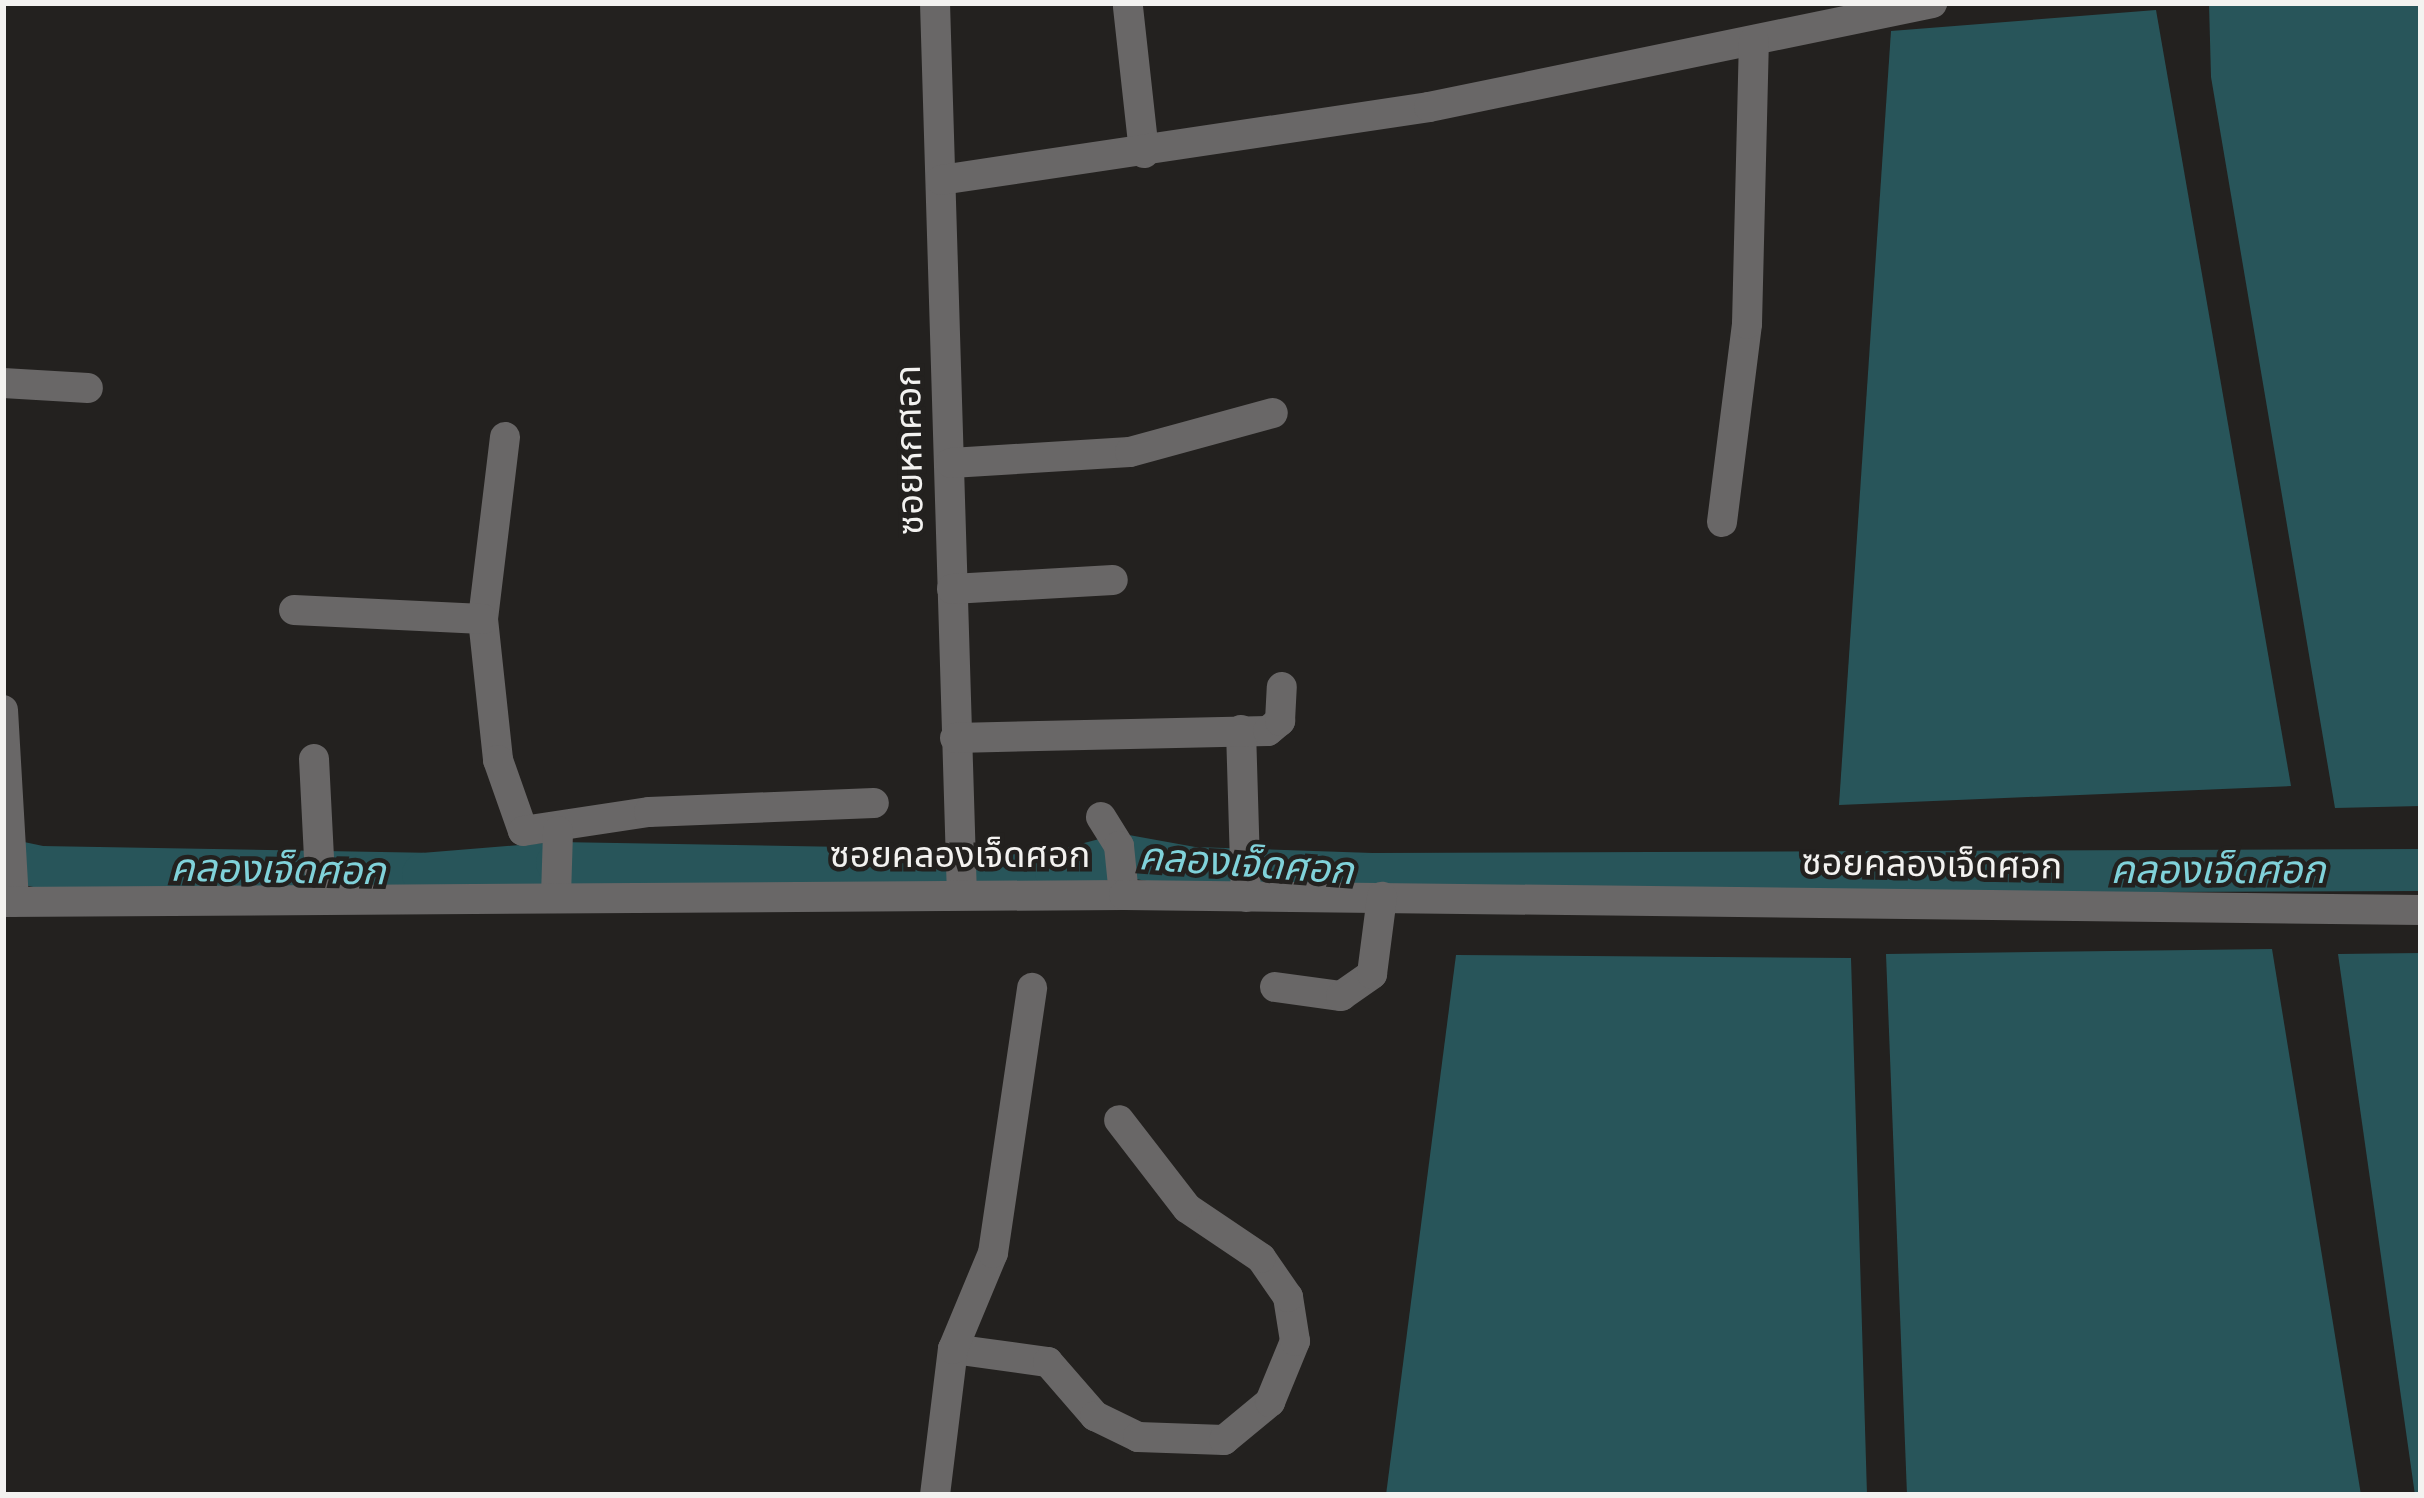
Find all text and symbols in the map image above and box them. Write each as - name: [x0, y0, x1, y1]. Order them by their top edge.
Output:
- street label: ซอยหกศอก: [887, 365, 933, 535]
- street label: ซอยคลองเจ็ดศอก: [830, 834, 1090, 878]
- water label: คลองเจ็ดศอก: [1137, 834, 1355, 896]
- street label: ซอยคลองเจ็ดศอก: [1801, 841, 2063, 889]
- water label: คลองเจ็ดศอก: [170, 846, 386, 896]
- water label: คลองเจ็ดศอก: [2111, 848, 2325, 894]

